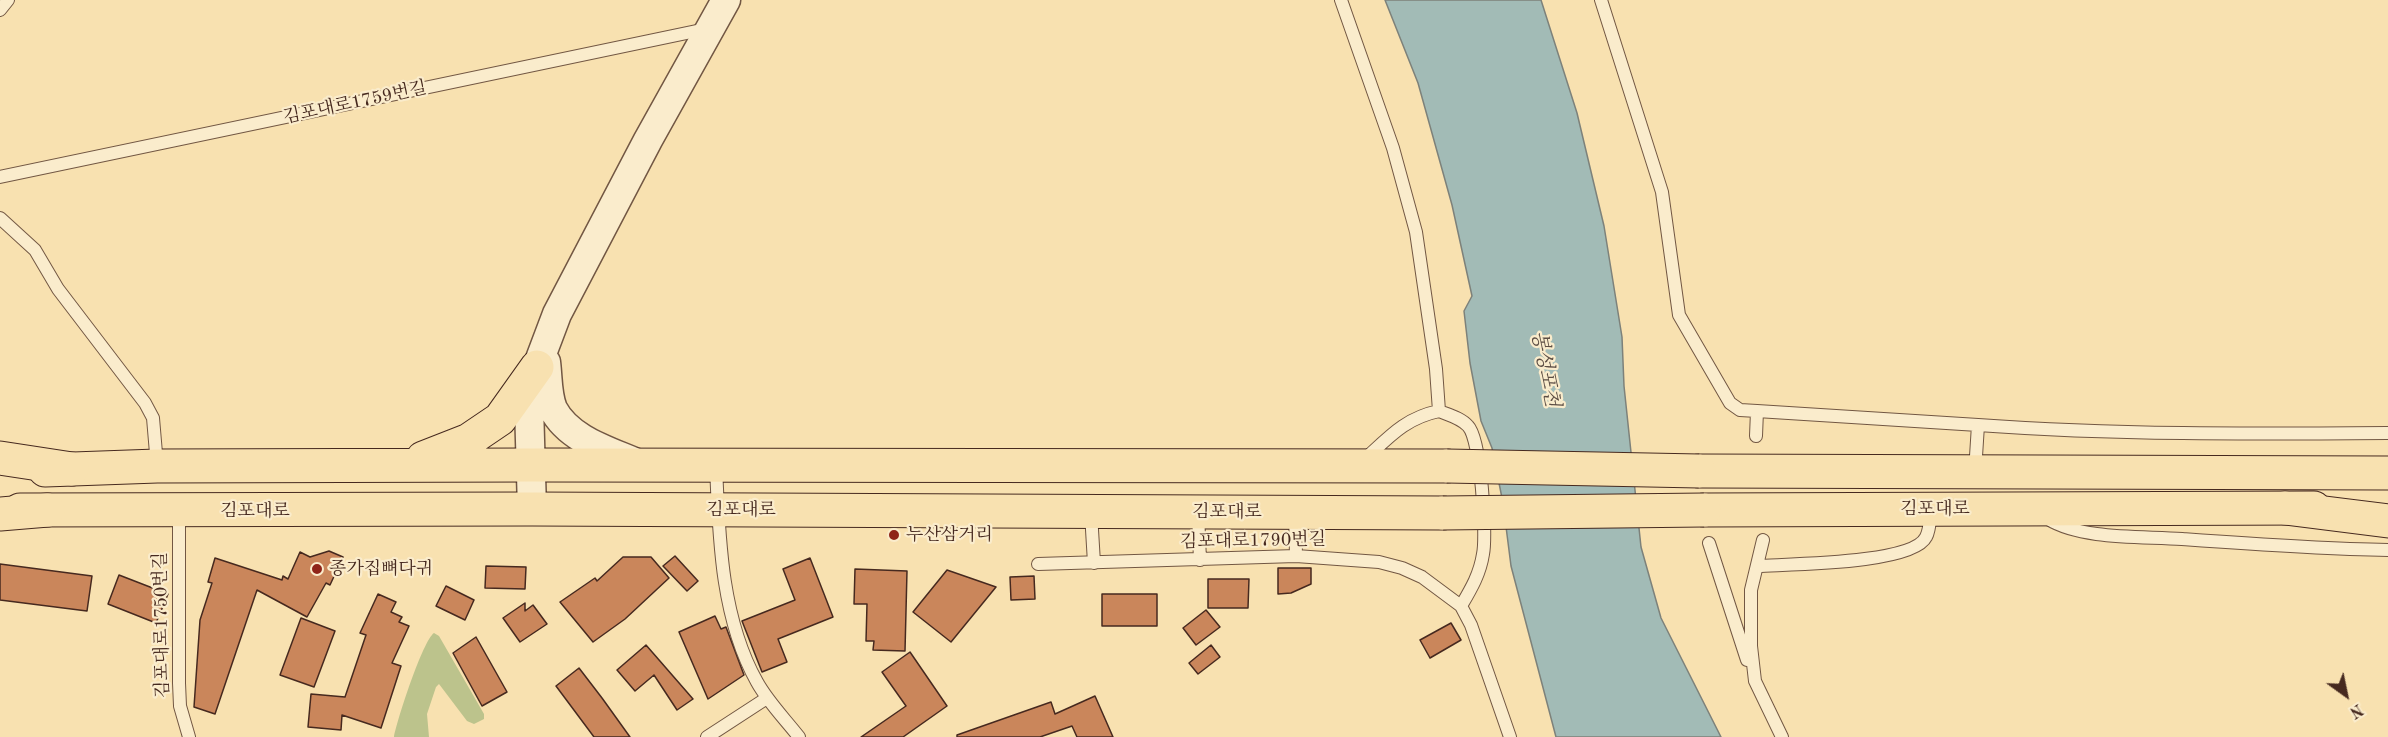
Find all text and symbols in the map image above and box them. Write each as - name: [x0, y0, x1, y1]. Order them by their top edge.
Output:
- street label: 김포대로1759번길: [281, 77, 429, 129]
- water label: 봉성포천: [1526, 329, 1564, 409]
- street label: 김포대로: [1900, 498, 1970, 520]
- street label: 김포대로: [706, 499, 776, 521]
- street label: 김포대로: [220, 500, 290, 522]
- street label: 김포대로: [1192, 501, 1262, 523]
- place label: 누산삼거리: [906, 524, 993, 546]
- marker: 누산삼거리: [887, 528, 901, 542]
- street label: 김포대로1790번길: [1180, 529, 1326, 553]
- street label: 김포대로1750번길: [150, 552, 174, 698]
- place label: 종가집뼈다귀: [329, 558, 433, 580]
- marker: 종가집뼈다귀: [310, 562, 324, 576]
- north arrow: [2316, 665, 2376, 725]
- text: N: [2346, 700, 2365, 720]

